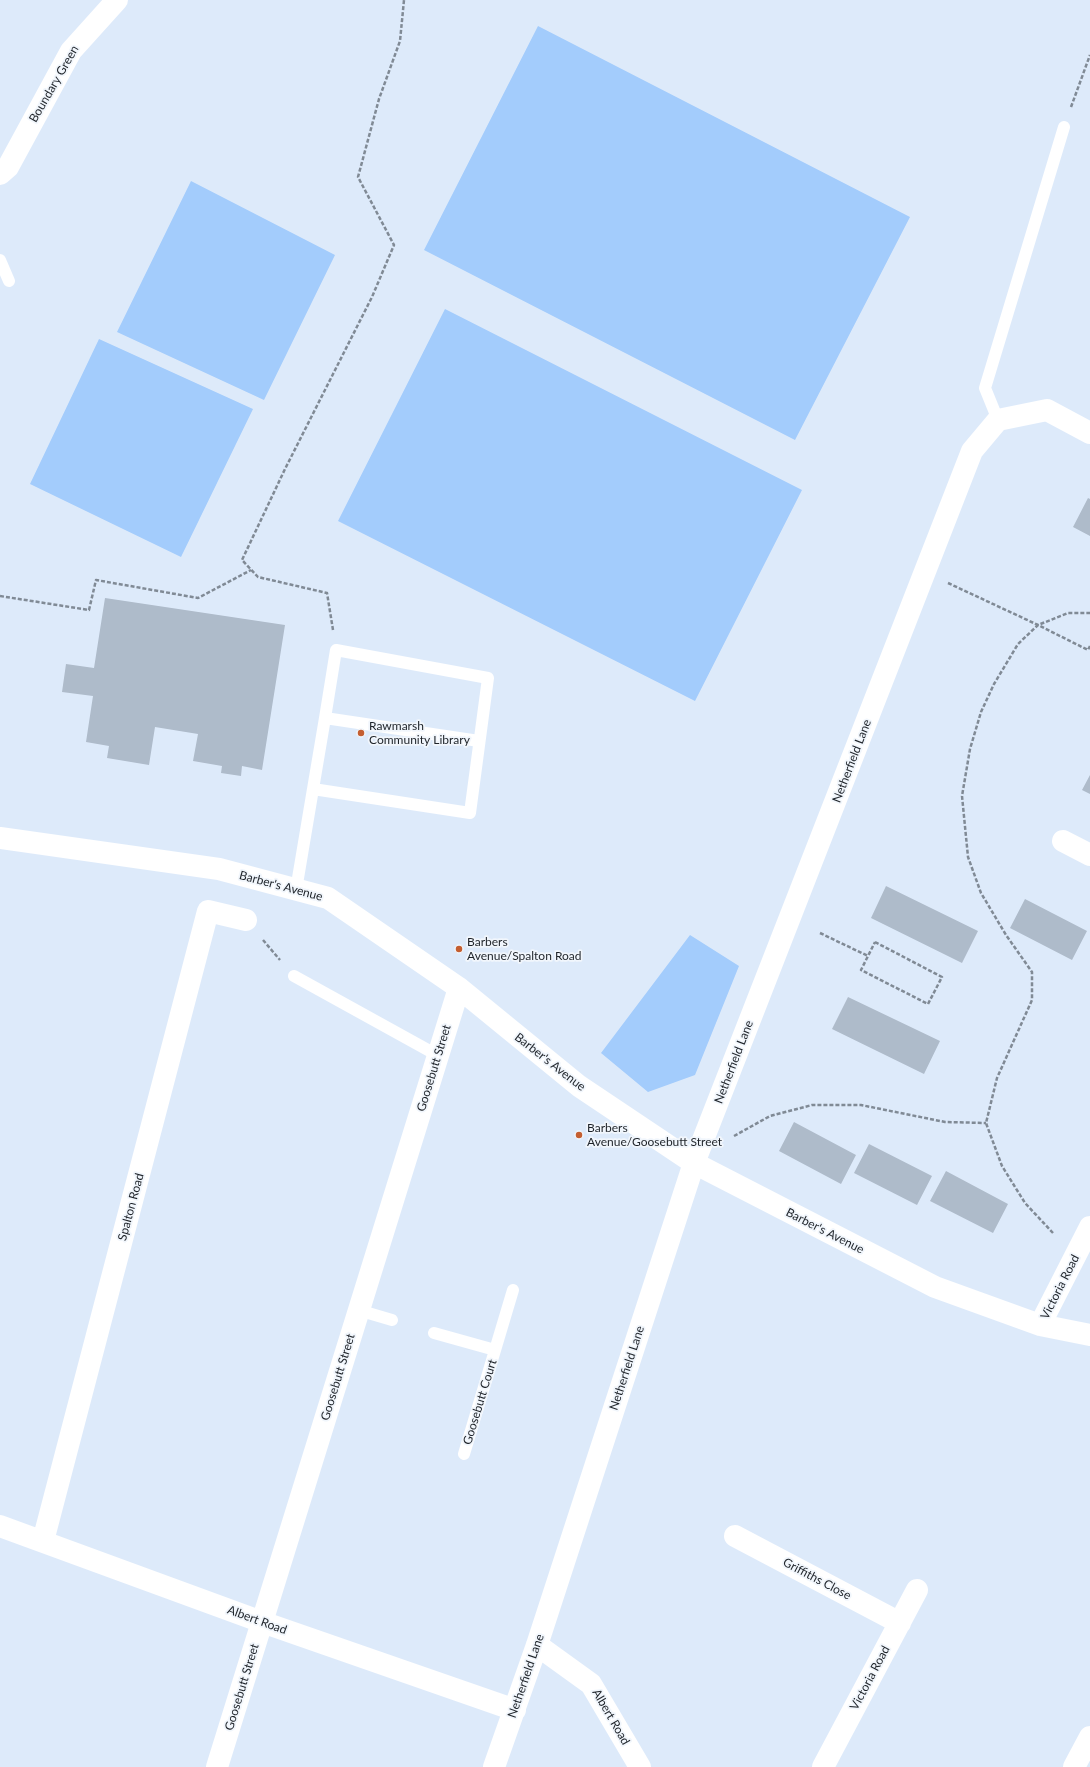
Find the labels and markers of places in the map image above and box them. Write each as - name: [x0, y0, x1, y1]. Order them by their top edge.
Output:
- place label: Rawmarsh Community Library: [369, 719, 470, 747]
- marker: Rawmarsh Community Library: [356, 728, 366, 738]
- place label: Barbers Avenue/Spalton Road: [467, 935, 582, 963]
- marker: Barbers Avenue/Spalton Road: [454, 944, 464, 954]
- place label: Barbers Avenue/Goosebutt Street: [587, 1121, 722, 1149]
- marker: Barbers Avenue/Goosebutt Street: [574, 1130, 584, 1140]

